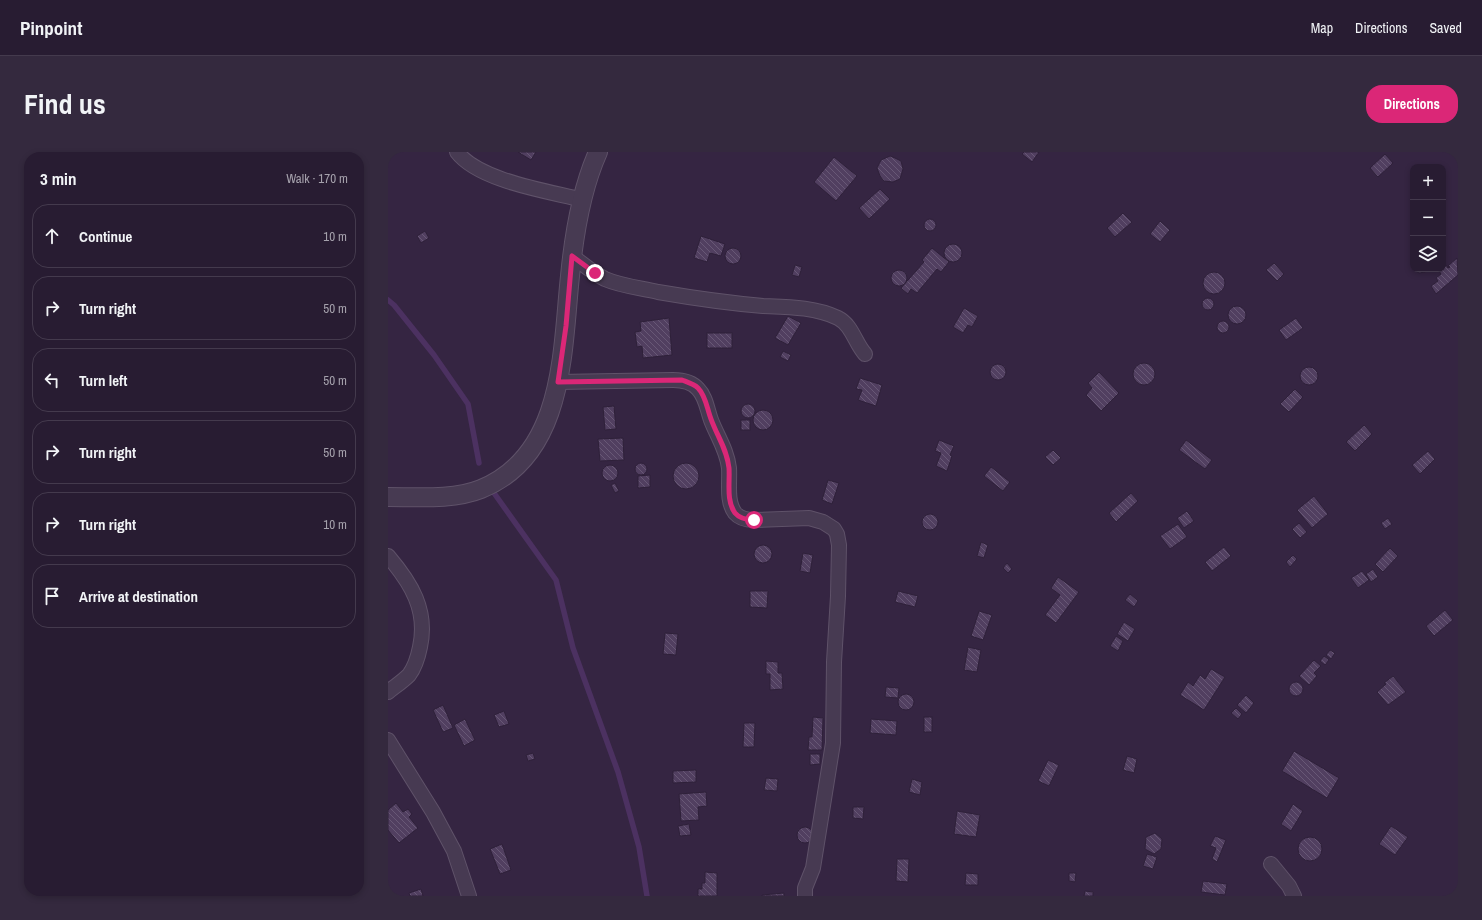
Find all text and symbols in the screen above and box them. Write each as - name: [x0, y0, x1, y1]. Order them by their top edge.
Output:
- text: Pinpoint: [20, 15, 82, 41]
- text: Map: [1311, 19, 1333, 37]
- text: Directions: [1355, 19, 1407, 37]
- text: Saved: [1429, 19, 1462, 37]
- text: Find us: [24, 85, 106, 123]
- button: Directions: [1366, 85, 1458, 123]
- map controls: [1410, 164, 1446, 272]
- button: +: [1410, 164, 1446, 200]
- text: 3 min: [40, 167, 76, 190]
- text: Walk · 170 m: [286, 170, 348, 187]
- button: −: [1410, 200, 1446, 236]
- icon: ahead: [41, 225, 63, 247]
- text: Continue: [79, 226, 132, 247]
- text: 10 m: [323, 228, 347, 245]
- button: layers: [1410, 236, 1446, 272]
- route end: [586, 264, 604, 282]
- icon: right: [41, 297, 63, 319]
- text: Turn right: [79, 298, 136, 319]
- text: 50 m: [323, 300, 347, 317]
- icon: left: [41, 369, 63, 391]
- text: Turn left: [79, 370, 127, 391]
- text: 50 m: [323, 372, 347, 389]
- icon: right: [41, 441, 63, 463]
- text: Turn right: [79, 442, 136, 463]
- text: 50 m: [323, 444, 347, 461]
- route start: [745, 511, 763, 529]
- icon: right: [41, 513, 63, 535]
- text: Turn right: [79, 514, 136, 535]
- text: 10 m: [323, 516, 347, 533]
- icon: arrive: [41, 585, 63, 607]
- text: Arrive at destination: [79, 586, 198, 607]

